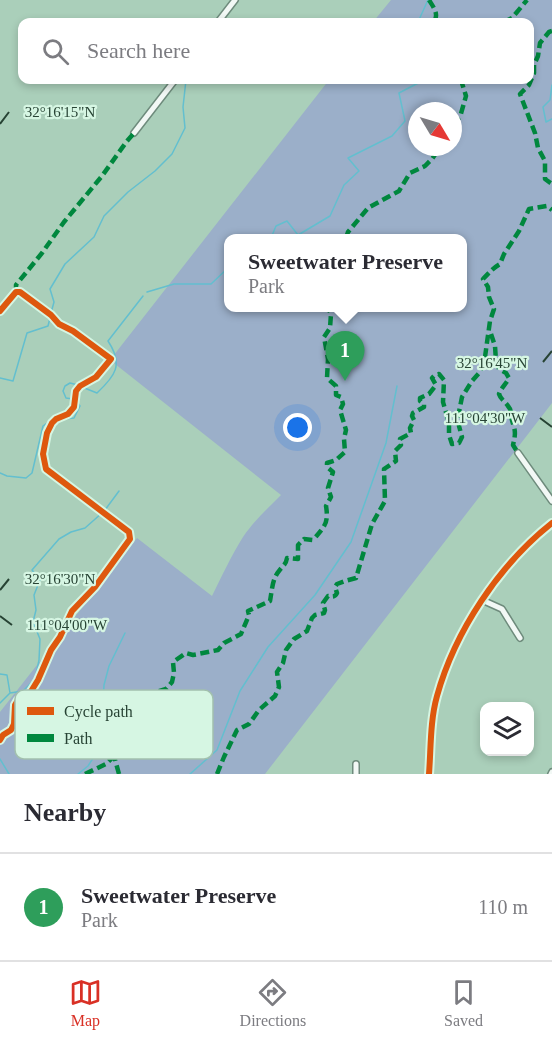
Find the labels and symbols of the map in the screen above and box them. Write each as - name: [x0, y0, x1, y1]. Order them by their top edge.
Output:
- north arrow: [408, 102, 462, 156]
- text: 32°16'15"N: [25, 104, 95, 120]
- pin: 1: [326, 332, 364, 381]
- text: 32°16'45"N: [457, 355, 527, 371]
- text: 111°04'30"W: [445, 410, 526, 426]
- your location: [283, 413, 312, 442]
- text: 32°16'30"N: [25, 571, 95, 587]
- text: 111°04'00"W: [27, 617, 108, 633]
- legend: [15, 690, 213, 759]
- text: Cycle path: [64, 703, 133, 721]
- text: Path: [64, 730, 92, 747]

